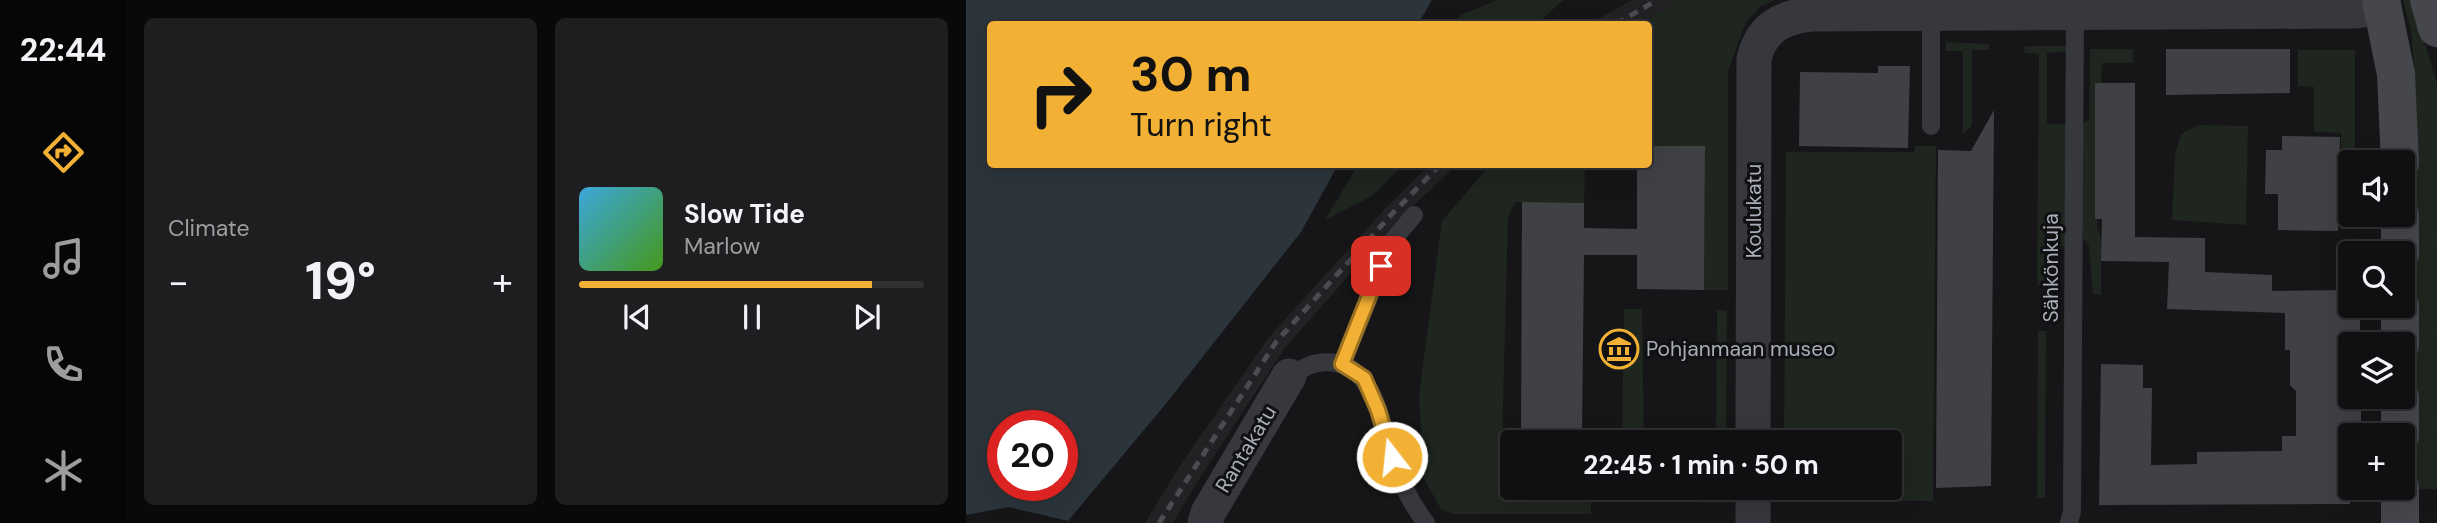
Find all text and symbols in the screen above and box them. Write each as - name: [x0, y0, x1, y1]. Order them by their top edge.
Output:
- text: 22:44: [20, 29, 106, 71]
- text: 30 m: [1130, 42, 1252, 106]
- icon: right: [1015, 49, 1106, 140]
- text: Turn right: [1130, 104, 1272, 146]
- icon: directions: [39, 128, 88, 177]
- map controls: [2338, 150, 2415, 500]
- button: sound: [2338, 150, 2415, 227]
- street label: Koulukatu: [1740, 164, 1768, 258]
- text: Slow Tide: [684, 197, 805, 231]
- text: Climate: [168, 213, 250, 243]
- street label: Sähkönkuja: [2037, 213, 2065, 323]
- text: Marlow: [684, 231, 760, 261]
- icon: music: [39, 234, 88, 283]
- pin: [1351, 236, 1411, 296]
- button: search: [2338, 241, 2415, 318]
- text: 19°: [305, 247, 376, 315]
- icon: arrive: [1362, 247, 1400, 285]
- text: −: [168, 257, 189, 307]
- text: +: [492, 257, 513, 307]
- icon: previous: [618, 298, 656, 336]
- icon: pause: [733, 298, 771, 336]
- icon: next: [848, 298, 886, 336]
- museum icon: Pohjanmaan museo: [1598, 328, 1640, 370]
- button: layers: [2338, 332, 2415, 409]
- place label: Pohjanmaan museo: [1646, 335, 1836, 363]
- icon: phone: [39, 340, 88, 389]
- street label: Rantakatu: [1209, 400, 1283, 498]
- speed limit sign: 20: [987, 410, 1078, 501]
- position arrow: [1355, 420, 1429, 494]
- button: +: [2338, 423, 2415, 500]
- icon: climate: [39, 446, 88, 495]
- text: 22:45 · 1 min · 50 m: [1583, 448, 1819, 482]

